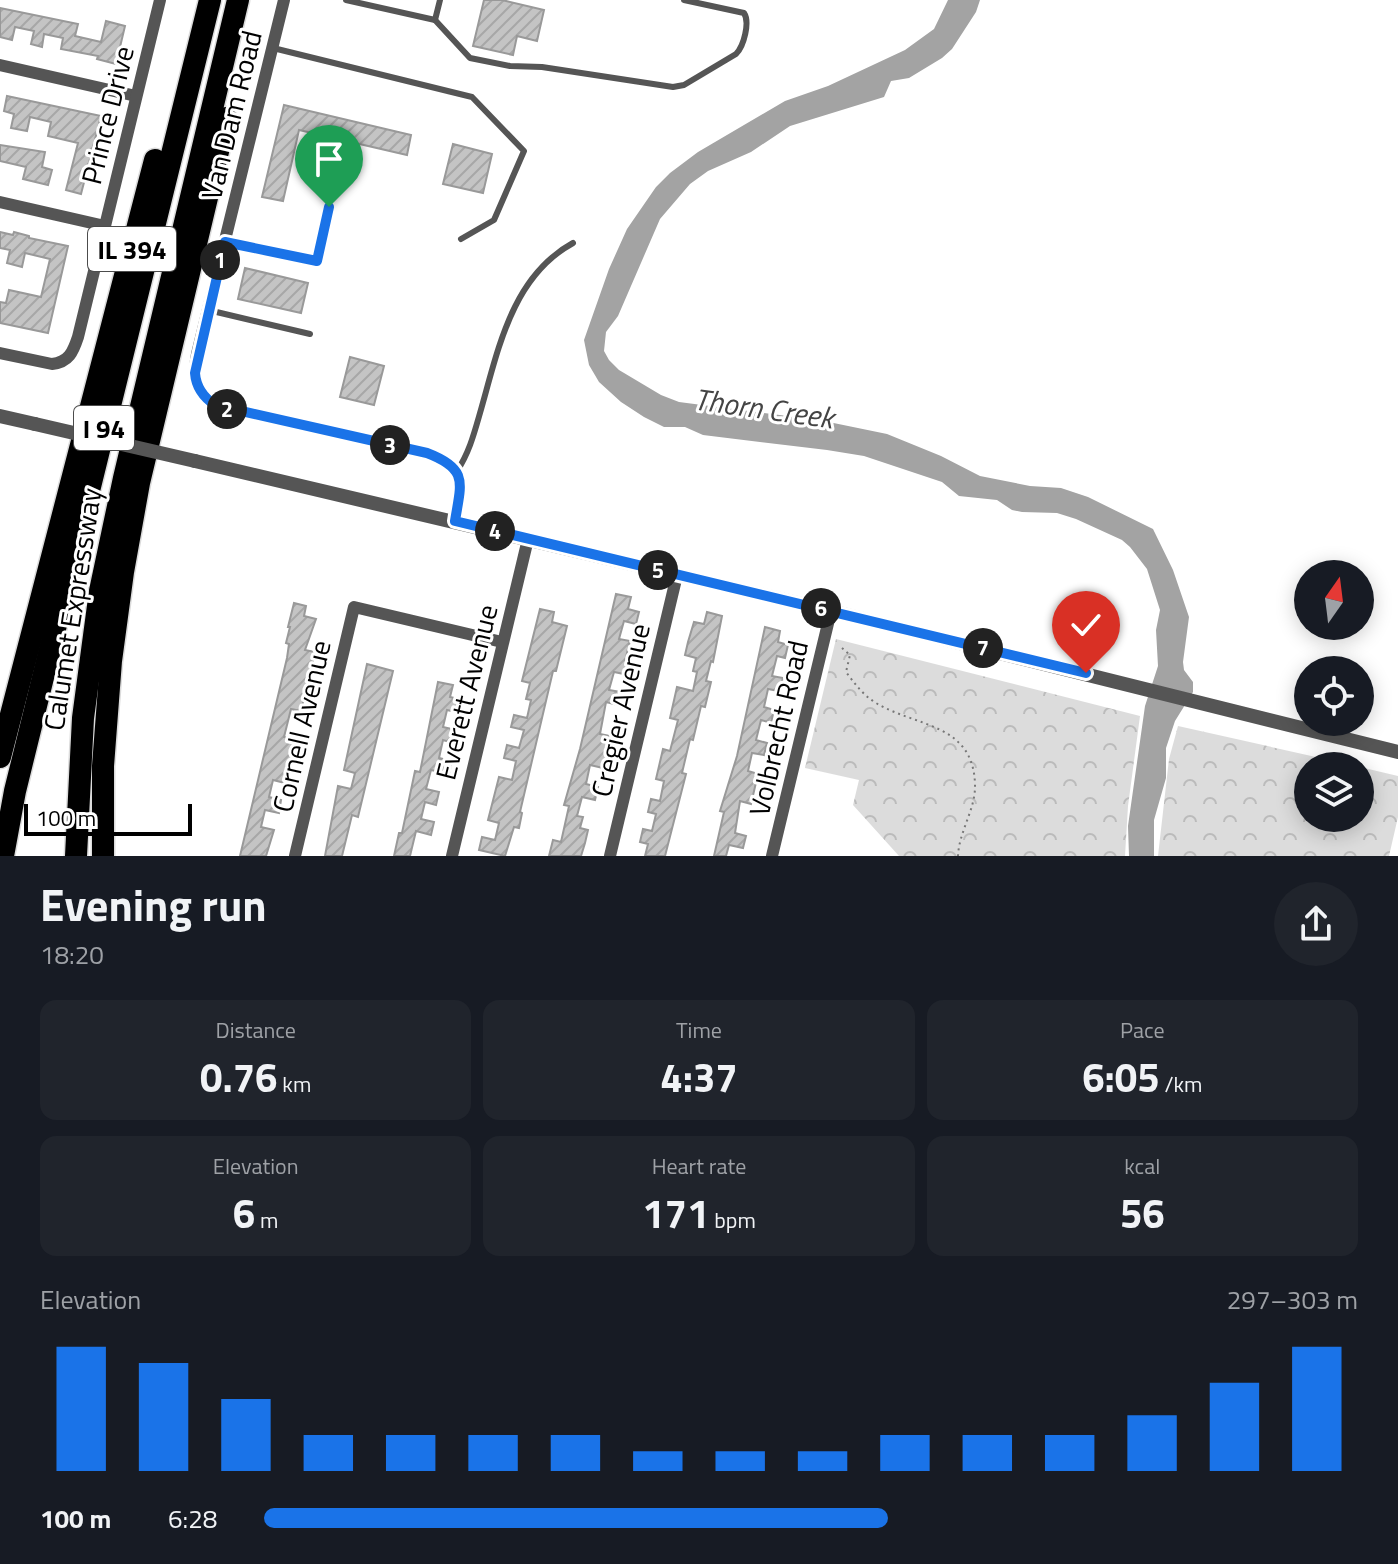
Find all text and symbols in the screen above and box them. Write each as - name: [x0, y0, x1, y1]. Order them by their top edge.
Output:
- street label: Van Dam Road: [189, 26, 273, 204]
- street label: Prince Drive: [69, 41, 145, 189]
- pin: [295, 125, 363, 207]
- icon: arrive: [307, 137, 351, 181]
- road number: IL 394: [88, 227, 176, 271]
- pin: 1: [200, 240, 240, 280]
- text: 1: [214, 243, 226, 277]
- water label: Thorn Creek: [691, 375, 840, 441]
- pin: 2: [207, 389, 247, 429]
- text: 2: [221, 392, 233, 426]
- road number: I 94: [74, 406, 134, 450]
- pin: 3: [370, 425, 410, 465]
- text: 3: [384, 428, 396, 462]
- street label: Calumet Expressway: [32, 485, 112, 733]
- pin: 4: [475, 511, 515, 551]
- text: 4: [489, 514, 501, 548]
- pin: 5: [638, 550, 678, 590]
- text: 5: [652, 553, 664, 587]
- north arrow: [1294, 560, 1374, 640]
- map controls: [1294, 560, 1374, 832]
- pin: 6: [801, 588, 841, 628]
- text: 6: [815, 591, 827, 625]
- pin: [1052, 591, 1120, 673]
- street label: Everett Avenue: [423, 600, 509, 784]
- icon: check: [1064, 603, 1108, 647]
- street label: Cregier Avenue: [579, 619, 661, 801]
- pin: 7: [963, 628, 1003, 668]
- text: 7: [977, 631, 989, 665]
- street label: Cornell Avenue: [260, 636, 342, 816]
- street label: Volbrecht Road: [737, 636, 819, 820]
- button: locate: [1294, 656, 1374, 736]
- button: layers: [1294, 752, 1374, 832]
- scale bar: [24, 800, 192, 836]
- text: 100 m: [36, 801, 96, 835]
- text: Evening run: [40, 871, 267, 938]
- button: share: [1274, 882, 1358, 966]
- text: 18:20: [40, 935, 104, 974]
- text: Distance: [215, 1013, 296, 1047]
- text: Time: [676, 1013, 722, 1047]
- text: Pace: [1120, 1013, 1165, 1047]
- text: 0.76: [200, 1047, 278, 1108]
- text: 4:37: [660, 1047, 738, 1108]
- text: 6:05: [1082, 1047, 1160, 1108]
- text: km: [278, 1067, 311, 1101]
- text: /km: [1160, 1067, 1202, 1101]
- text: Elevation: [213, 1149, 298, 1183]
- text: Heart rate: [652, 1149, 746, 1183]
- text: kcal: [1124, 1149, 1160, 1183]
- text: 6: [233, 1183, 255, 1244]
- text: 171: [642, 1183, 709, 1244]
- text: 56: [1120, 1183, 1165, 1244]
- text: m: [255, 1203, 278, 1237]
- text: bpm: [709, 1203, 756, 1237]
- text: Elevation: [40, 1280, 141, 1319]
- text: 297–303 m: [1227, 1280, 1358, 1319]
- text: 100 m: [40, 1499, 111, 1538]
- text: 6:28: [168, 1499, 217, 1538]

